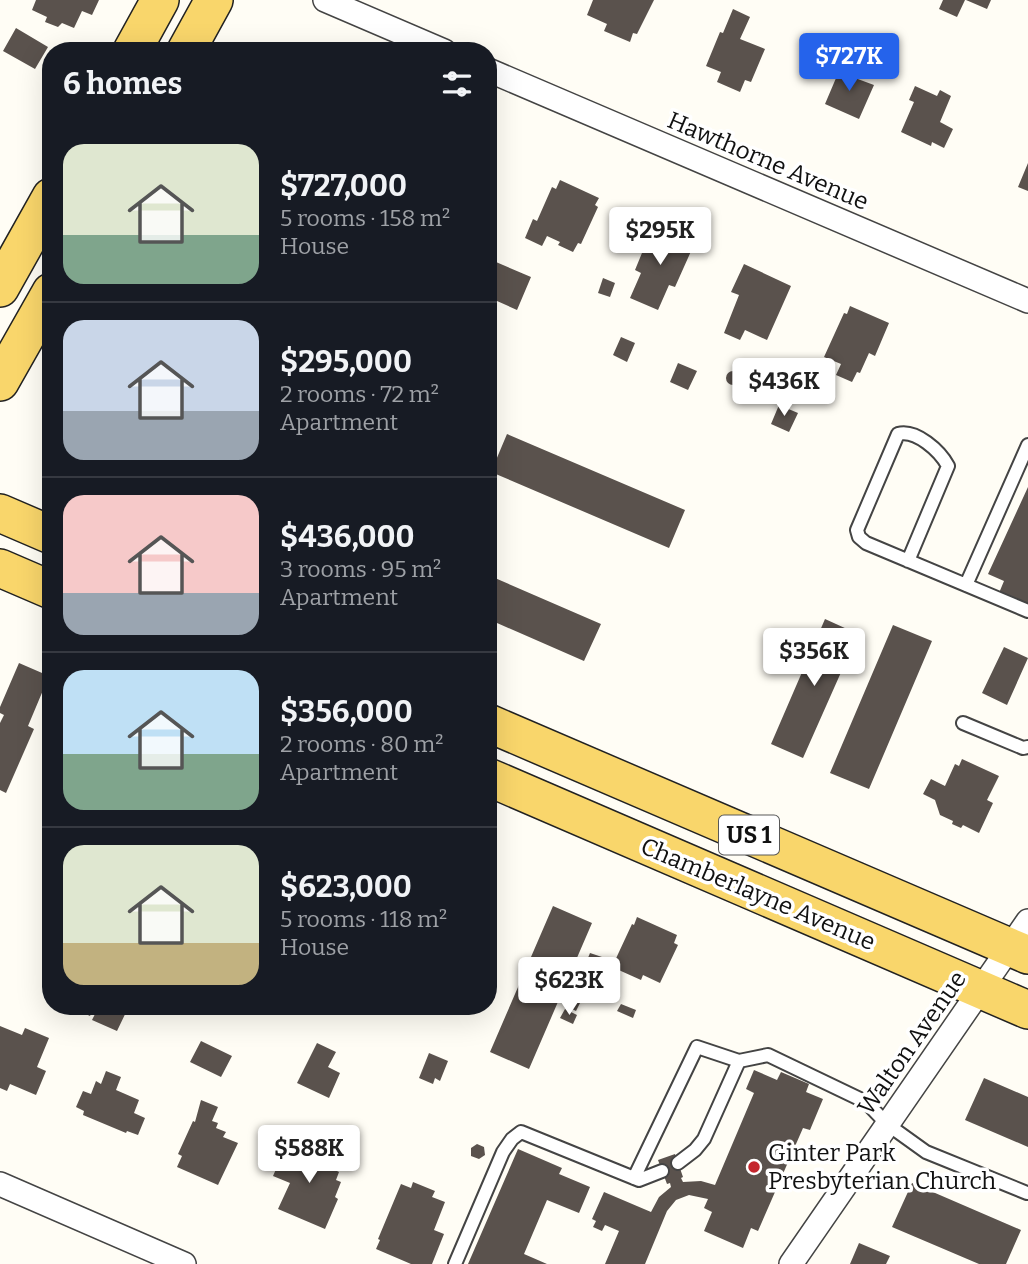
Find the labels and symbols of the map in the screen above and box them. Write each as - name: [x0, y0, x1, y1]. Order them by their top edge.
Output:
- pin: $727K: [800, 34, 898, 93]
- street label: Hawthorne Avenue: [663, 106, 873, 216]
- pin: $295K: [611, 208, 709, 267]
- pin: $436K: [735, 358, 833, 418]
- pin: $356K: [765, 628, 863, 688]
- road number: US 1: [719, 816, 779, 855]
- street label: Chamberlayne Avenue: [637, 832, 879, 956]
- pin: $623K: [520, 958, 618, 1017]
- street label: Walton Avenue: [852, 966, 972, 1120]
- pin: $588K: [260, 1126, 358, 1185]
- place label: Ginter Park Presbyterian Church: [768, 1139, 996, 1195]
- marker: Ginter Park Presbyterian Church: [746, 1159, 762, 1175]

